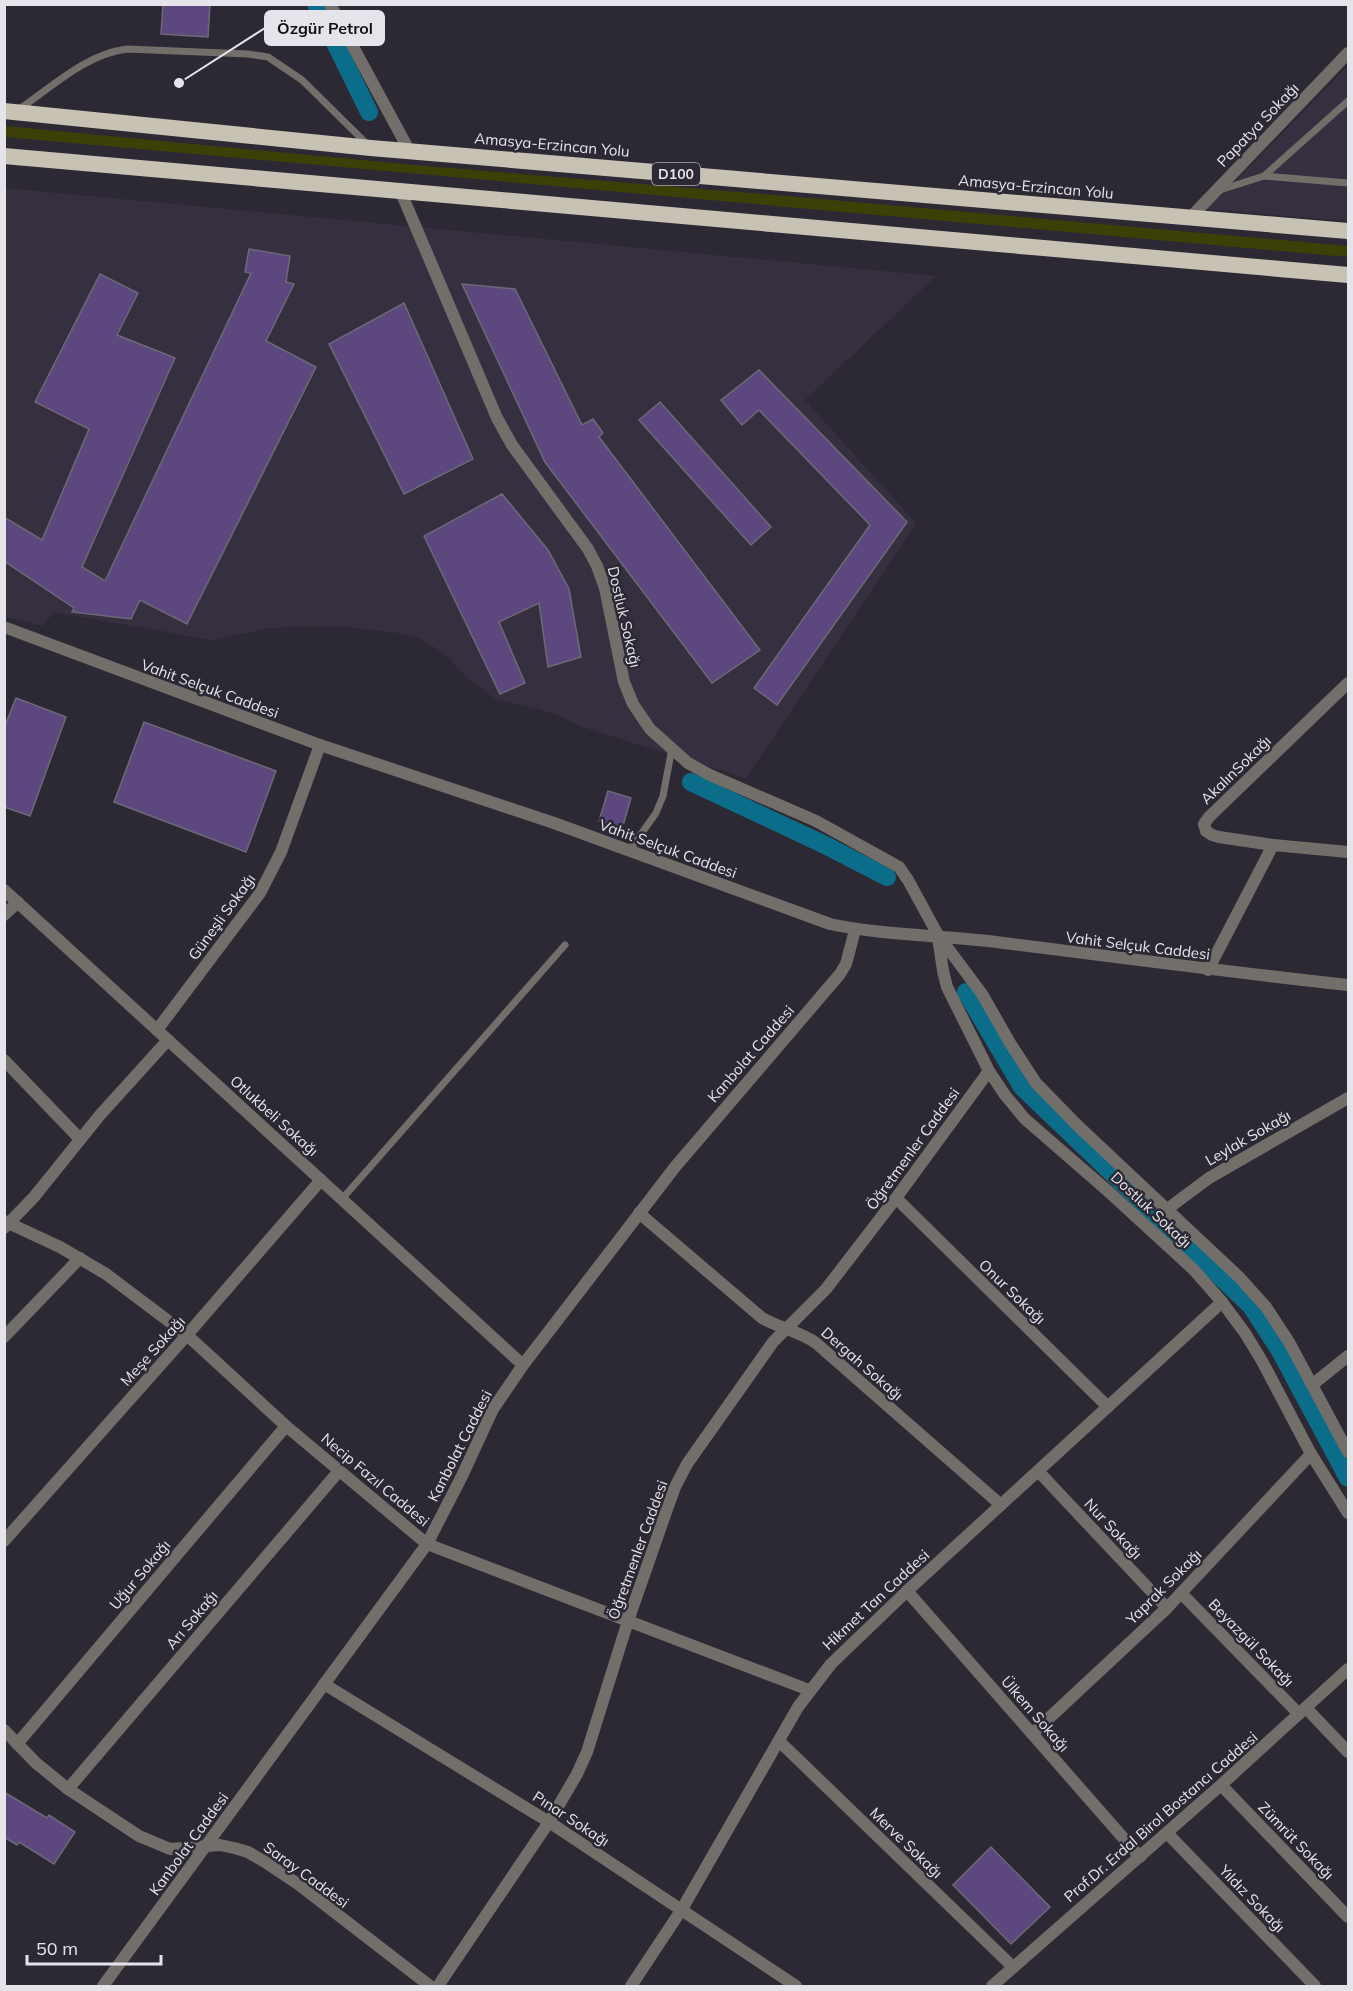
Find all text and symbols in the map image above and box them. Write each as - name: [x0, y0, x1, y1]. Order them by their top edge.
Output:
- callout: Özgür Petrol: [265, 11, 384, 45]
- text: Özgür Petrol: [277, 18, 373, 38]
- street label: Papatya Sokağı: [1213, 79, 1303, 171]
- street label: Amasya-Erzincan Yolu: [474, 128, 631, 161]
- road number: D100: [652, 163, 700, 185]
- street label: Amasya-Erzincan Yolu: [958, 170, 1115, 203]
- street label: Dostluk Sokağı: [604, 564, 645, 669]
- street label: Vahit Selçuk Caddesi: [139, 655, 282, 722]
- street label: AkalınSokağı: [1196, 731, 1275, 808]
- street label: Vahit Selçuk Caddesi: [597, 815, 740, 882]
- street label: Güneşli Sokağı: [184, 870, 259, 964]
- street label: Vahit Selçuk Caddesi: [1065, 927, 1211, 964]
- street label: Kanbolat Caddesi: [703, 1001, 798, 1106]
- street label: Otlukbeli Sokağı: [226, 1071, 322, 1160]
- street label: Öğretmenler Caddesi: [862, 1084, 963, 1214]
- street label: Leylak Sokağı: [1202, 1105, 1294, 1170]
- street label: Dostluk Sokağı: [1107, 1167, 1196, 1252]
- street label: Onur Sokağı: [975, 1255, 1050, 1328]
- street label: Meşe Sokağı: [116, 1312, 189, 1390]
- street label: Dergah Sokağı: [817, 1323, 907, 1404]
- street label: Kanbolat Caddesi: [423, 1387, 496, 1505]
- street label: Necip Fazıl Caddesi: [317, 1429, 433, 1530]
- street label: Öğretmenler Caddesi: [604, 1478, 672, 1622]
- street label: Nur Sokağı: [1080, 1494, 1146, 1563]
- street label: Uğur Sokağı: [105, 1536, 174, 1613]
- street label: Hikmet Tan Caddesi: [818, 1545, 933, 1654]
- street label: Yaprak Sokağı: [1121, 1545, 1205, 1629]
- street label: Arı Sokağı: [161, 1586, 222, 1653]
- street label: Beyazgül Sokağı: [1205, 1595, 1298, 1691]
- street label: Ülkem Sokağı: [997, 1672, 1074, 1756]
- street label: Prof.Dr. Erdal Birol Bostancı Caddesi: [1060, 1727, 1261, 1906]
- street label: Pınar Sokağı: [529, 1787, 613, 1850]
- street label: Kanbolat Caddesi: [145, 1788, 232, 1899]
- street label: Zümrüt Sokağı: [1254, 1798, 1338, 1884]
- street label: Merve Sokağı: [866, 1803, 947, 1882]
- street label: Saray Caddesi: [260, 1837, 353, 1912]
- street label: Yıldız Sokağı: [1215, 1860, 1289, 1936]
- scale bar: [27, 1928, 160, 1966]
- text: 50 m: [36, 1937, 78, 1960]

